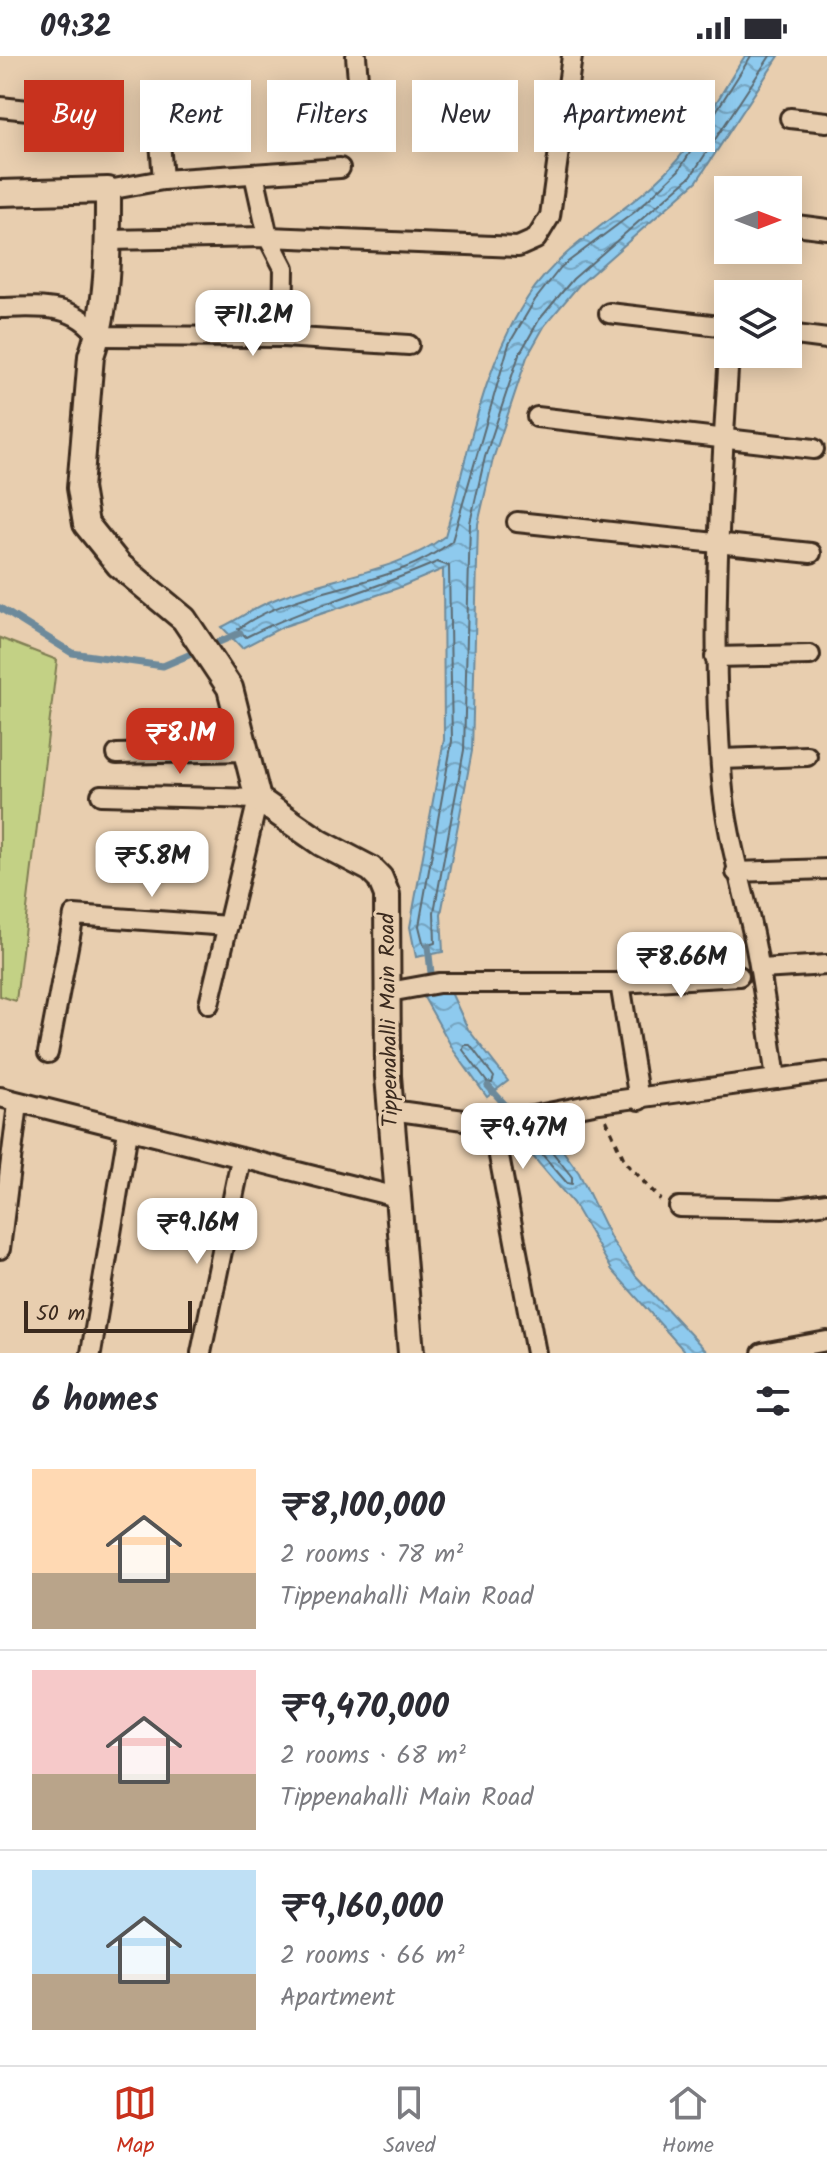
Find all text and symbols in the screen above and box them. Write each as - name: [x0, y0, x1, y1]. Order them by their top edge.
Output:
- text: 09:32: [40, 4, 112, 52]
- chip: Buy: [24, 80, 124, 152]
- chip: Rent: [140, 80, 251, 152]
- chip: Filters: [267, 80, 396, 152]
- chip: New: [412, 80, 518, 152]
- chip: Apartment: [534, 80, 715, 152]
- north arrow: [714, 176, 802, 264]
- map controls: [714, 176, 802, 368]
- button: layers: [714, 280, 802, 368]
- pin: ₹11.2M: [188, 290, 318, 358]
- text: ₹11.2M: [213, 295, 293, 337]
- pin: ₹8.1M: [124, 708, 236, 776]
- text: ₹8.1M: [144, 713, 216, 755]
- pin: ₹5.8M: [96, 831, 208, 899]
- text: ₹5.8M: [114, 836, 190, 878]
- street label: Tippenahalli Main Road: [371, 911, 409, 1128]
- pin: ₹8.66M: [616, 932, 746, 1000]
- text: ₹8.66M: [635, 937, 727, 979]
- pin: ₹9.47M: [458, 1103, 588, 1171]
- text: ₹9.47M: [479, 1108, 567, 1150]
- pin: ₹9.16M: [132, 1198, 262, 1266]
- text: ₹9.16M: [155, 1203, 239, 1245]
- scale bar: [24, 1297, 192, 1333]
- text: 50 m: [36, 1297, 85, 1332]
- text: 6 homes: [32, 1374, 158, 1428]
- icon: filters: [751, 1379, 795, 1423]
- text: ₹8,100,000: [280, 1480, 445, 1534]
- icon: home: [96, 1501, 192, 1597]
- text: 2 rooms · 78 m²: [280, 1534, 463, 1576]
- text: Tippenahalli Main Road: [280, 1576, 534, 1618]
- text: ₹9,470,000: [280, 1681, 449, 1735]
- icon: home: [96, 1702, 192, 1798]
- text: 2 rooms · 68 m²: [280, 1735, 466, 1777]
- text: Tippenahalli Main Road: [280, 1777, 534, 1819]
- text: ₹9,160,000: [280, 1881, 443, 1935]
- icon: home: [96, 1902, 192, 1998]
- text: 2 rooms · 66 m²: [280, 1935, 465, 1977]
- text: Apartment: [280, 1977, 395, 2019]
- tab: Map: [113, 2081, 157, 2164]
- tab: Saved: [383, 2081, 436, 2164]
- tab: Home: [662, 2081, 714, 2164]

